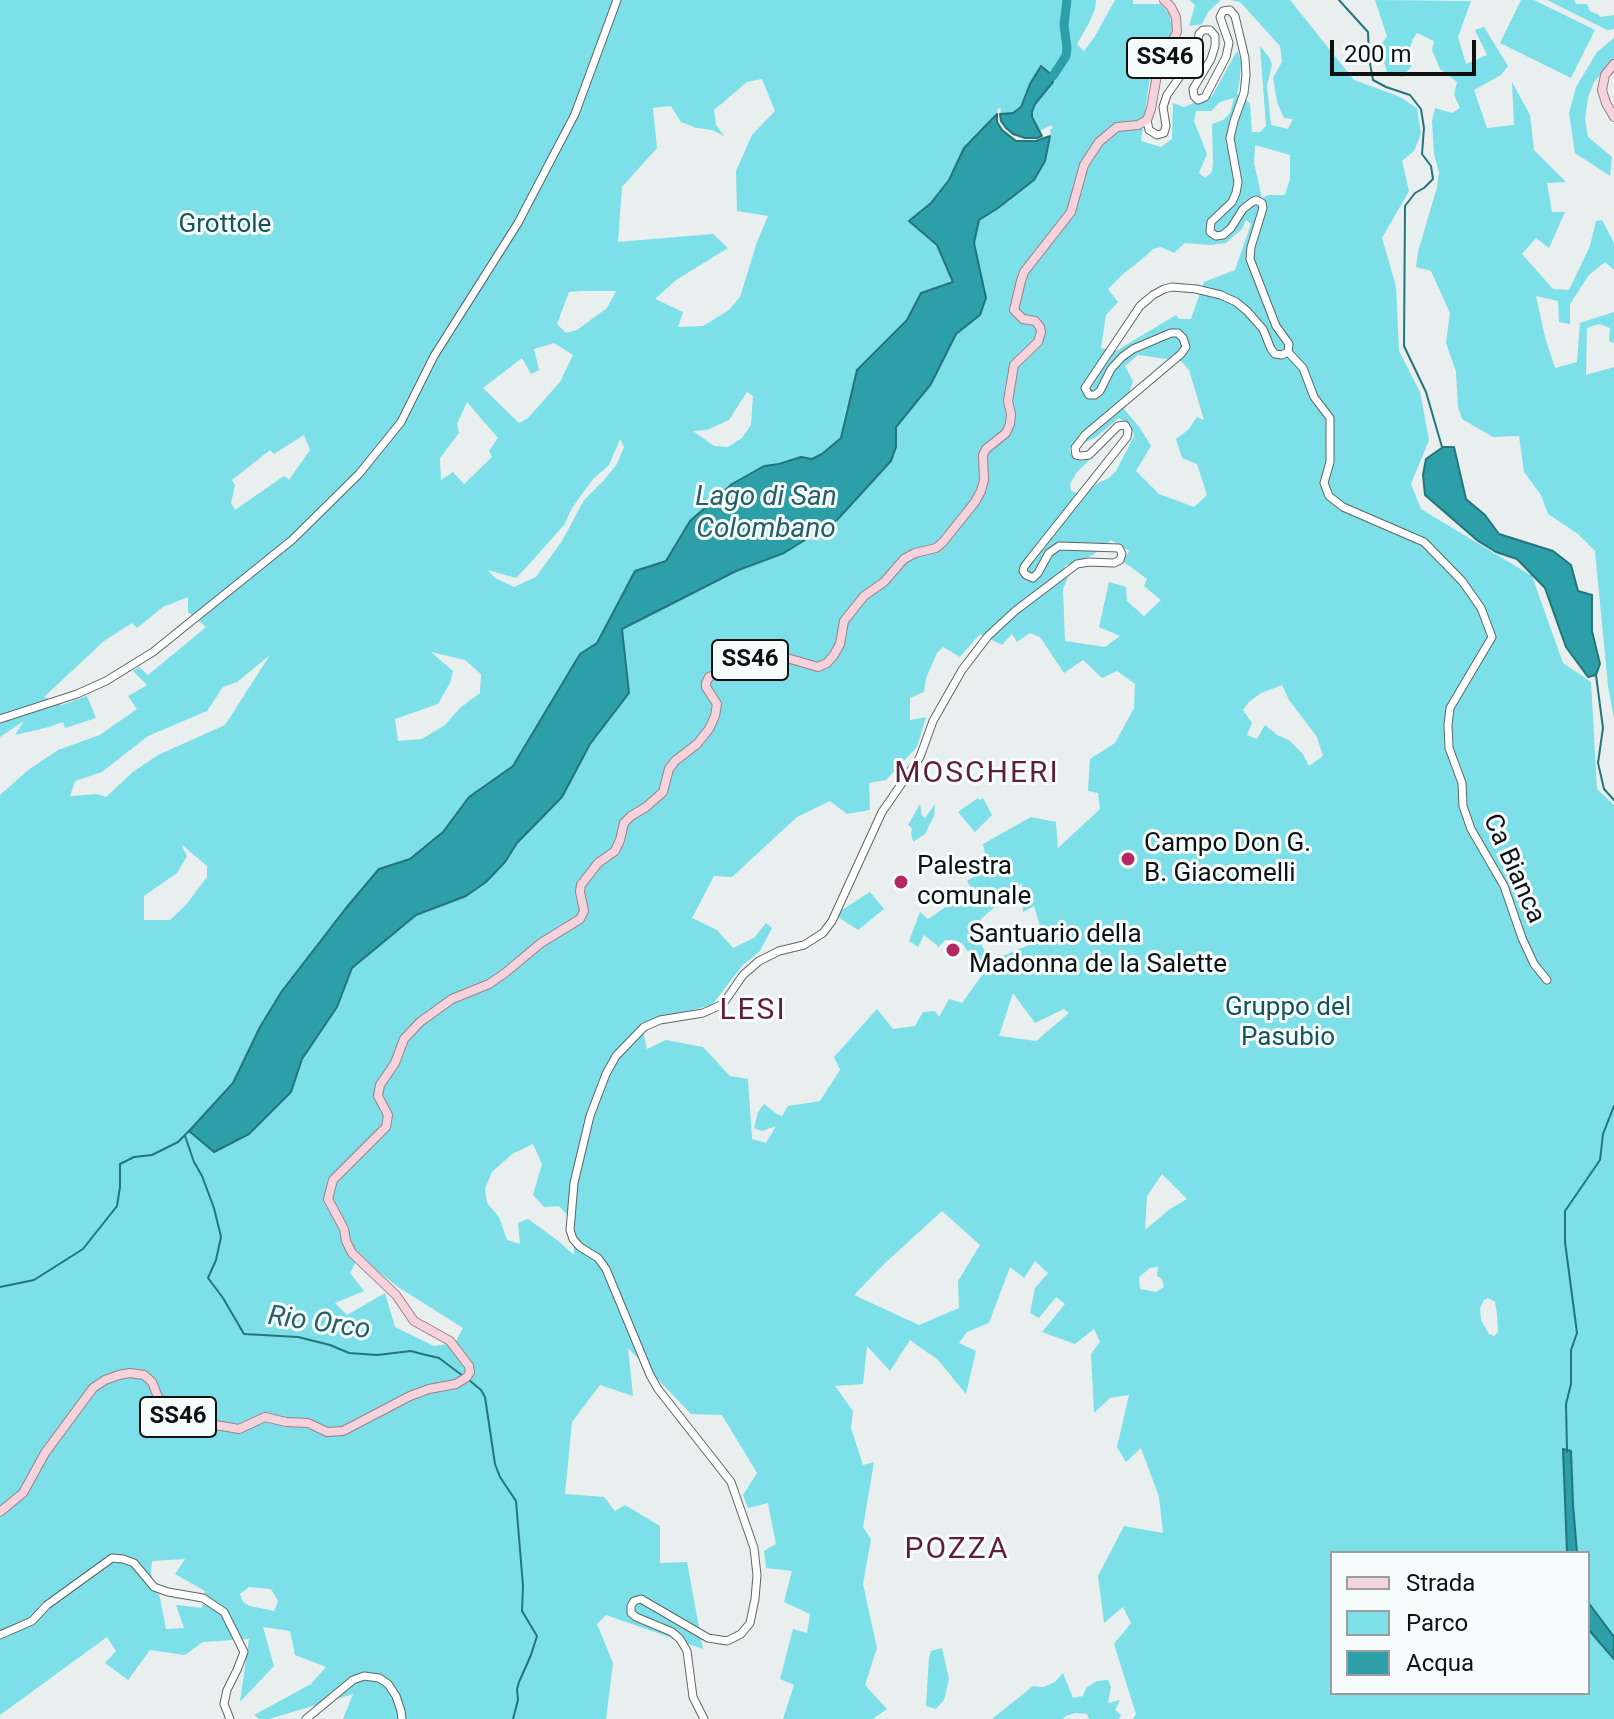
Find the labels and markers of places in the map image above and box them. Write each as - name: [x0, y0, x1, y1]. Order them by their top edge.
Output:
- place label: Campo Don G. B. Giacomelli: [1144, 828, 1311, 890]
- marker: Campo Don G. B. Giacomelli: [1119, 850, 1137, 868]
- place label: Palestra comunale: [917, 851, 1031, 912]
- marker: Palestra comunale: [892, 873, 910, 891]
- place label: Santuario della Madonna de la Salette: [969, 919, 1227, 980]
- marker: Santuario della Madonna de la Salette: [944, 941, 962, 959]

